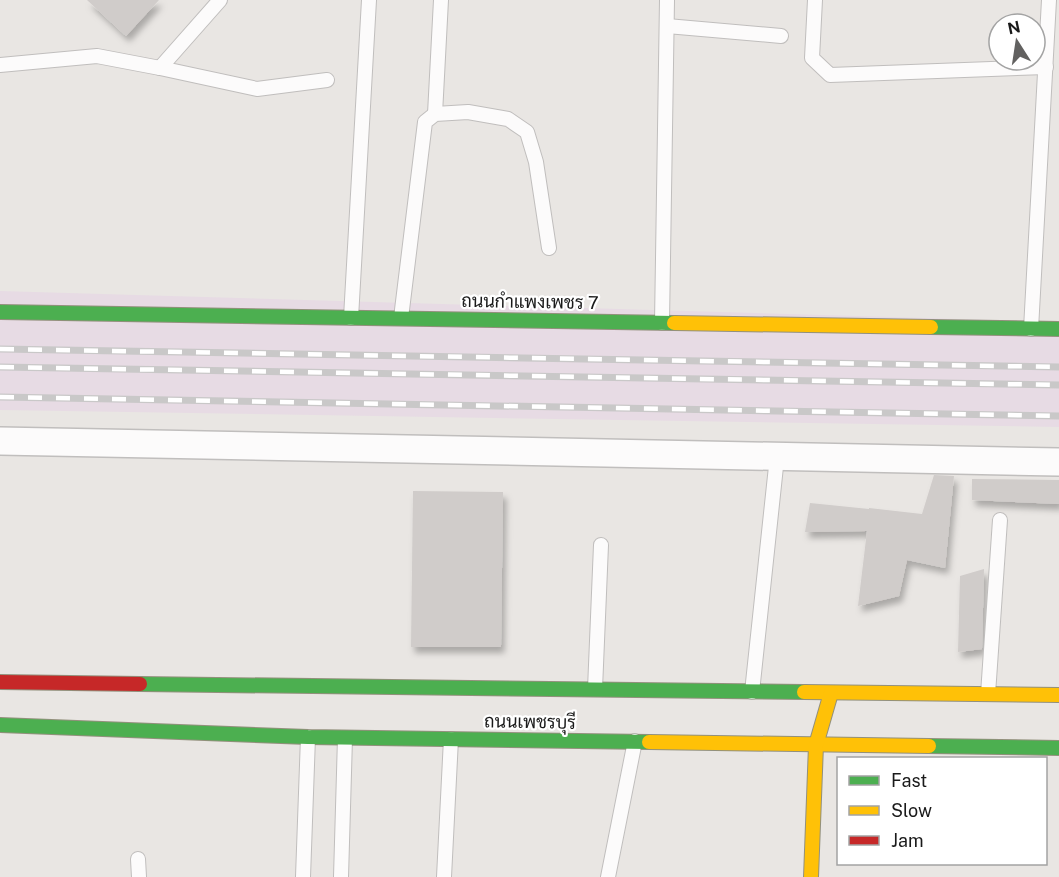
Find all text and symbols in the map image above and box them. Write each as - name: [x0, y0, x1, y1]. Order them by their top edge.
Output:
- north arrow: [987, 12, 1047, 72]
- text: N: [1006, 17, 1022, 38]
- street label: ถนนกำแพงเพชร 7: [461, 290, 599, 313]
- street label: ถนนเพชรบุรี: [484, 708, 576, 735]
- legend: [837, 757, 1047, 865]
- text: Fast: [891, 770, 927, 791]
- text: Slow: [891, 800, 932, 821]
- text: Jam: [891, 830, 924, 851]

